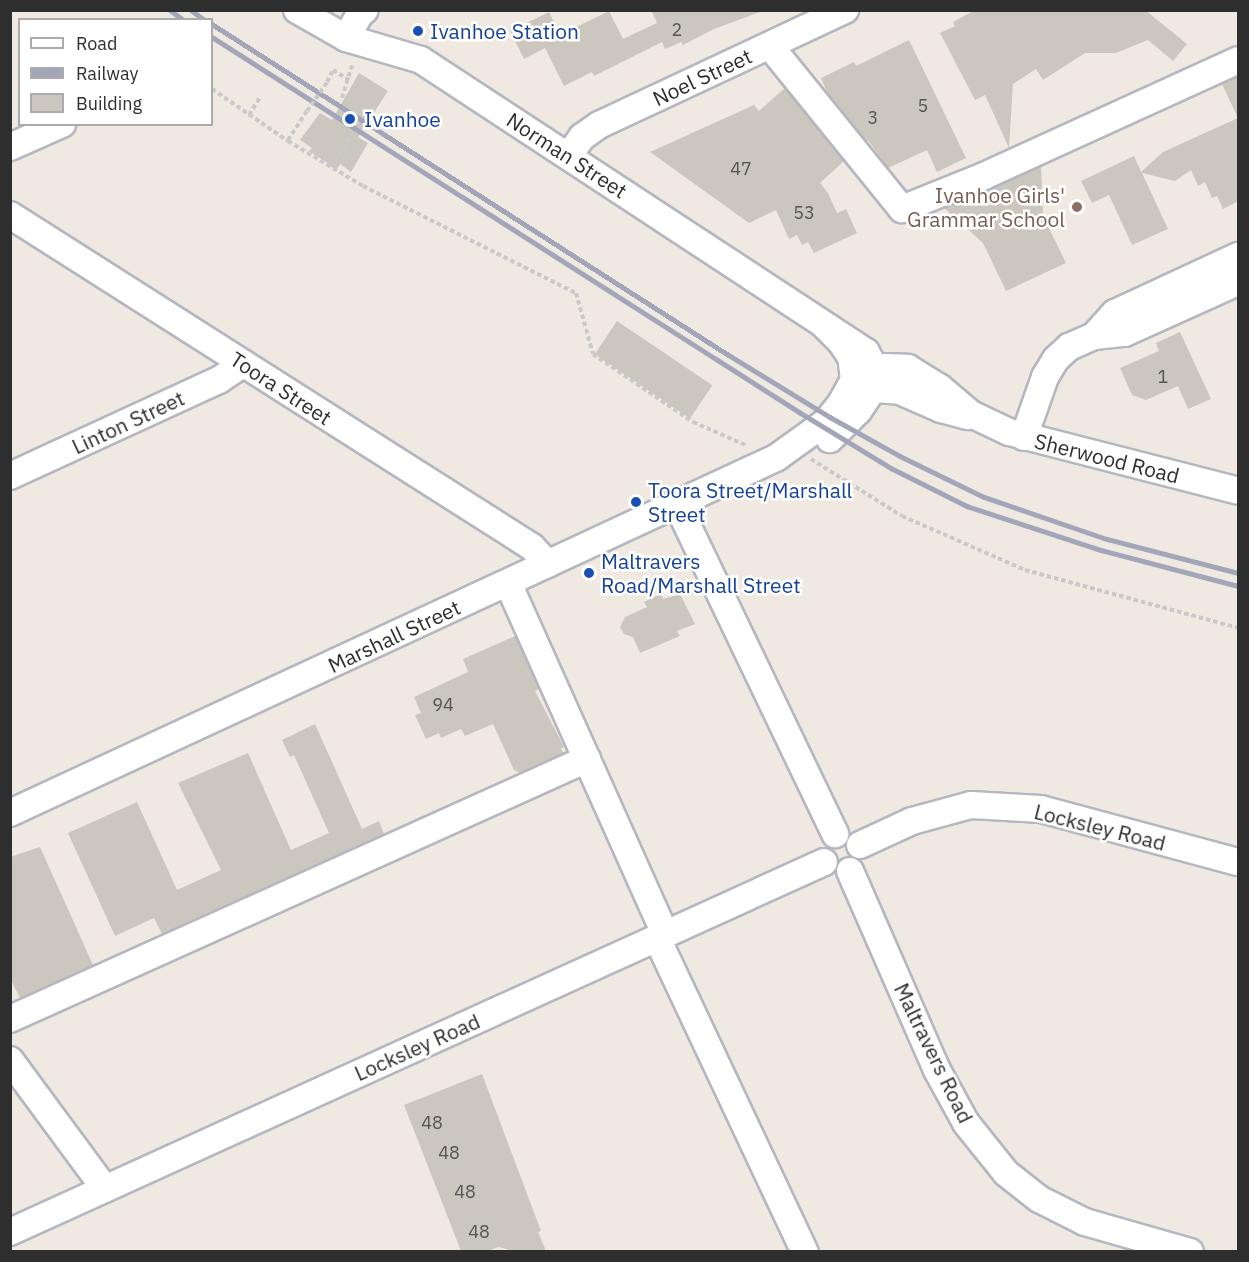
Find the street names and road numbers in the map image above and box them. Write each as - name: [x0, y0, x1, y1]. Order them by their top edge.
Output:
- street label: Noel Street: [648, 43, 756, 111]
- street label: Norman Street: [502, 107, 632, 203]
- street label: Toora Street: [226, 346, 336, 430]
- street label: Linton Street: [68, 385, 188, 459]
- street label: Sherwood Road: [1032, 428, 1182, 488]
- street label: Marshall Street: [324, 594, 464, 678]
- street label: Locksley Road: [1032, 798, 1168, 856]
- street label: Maltravers Road: [889, 979, 979, 1127]
- street label: Locksley Road: [350, 1008, 484, 1086]

